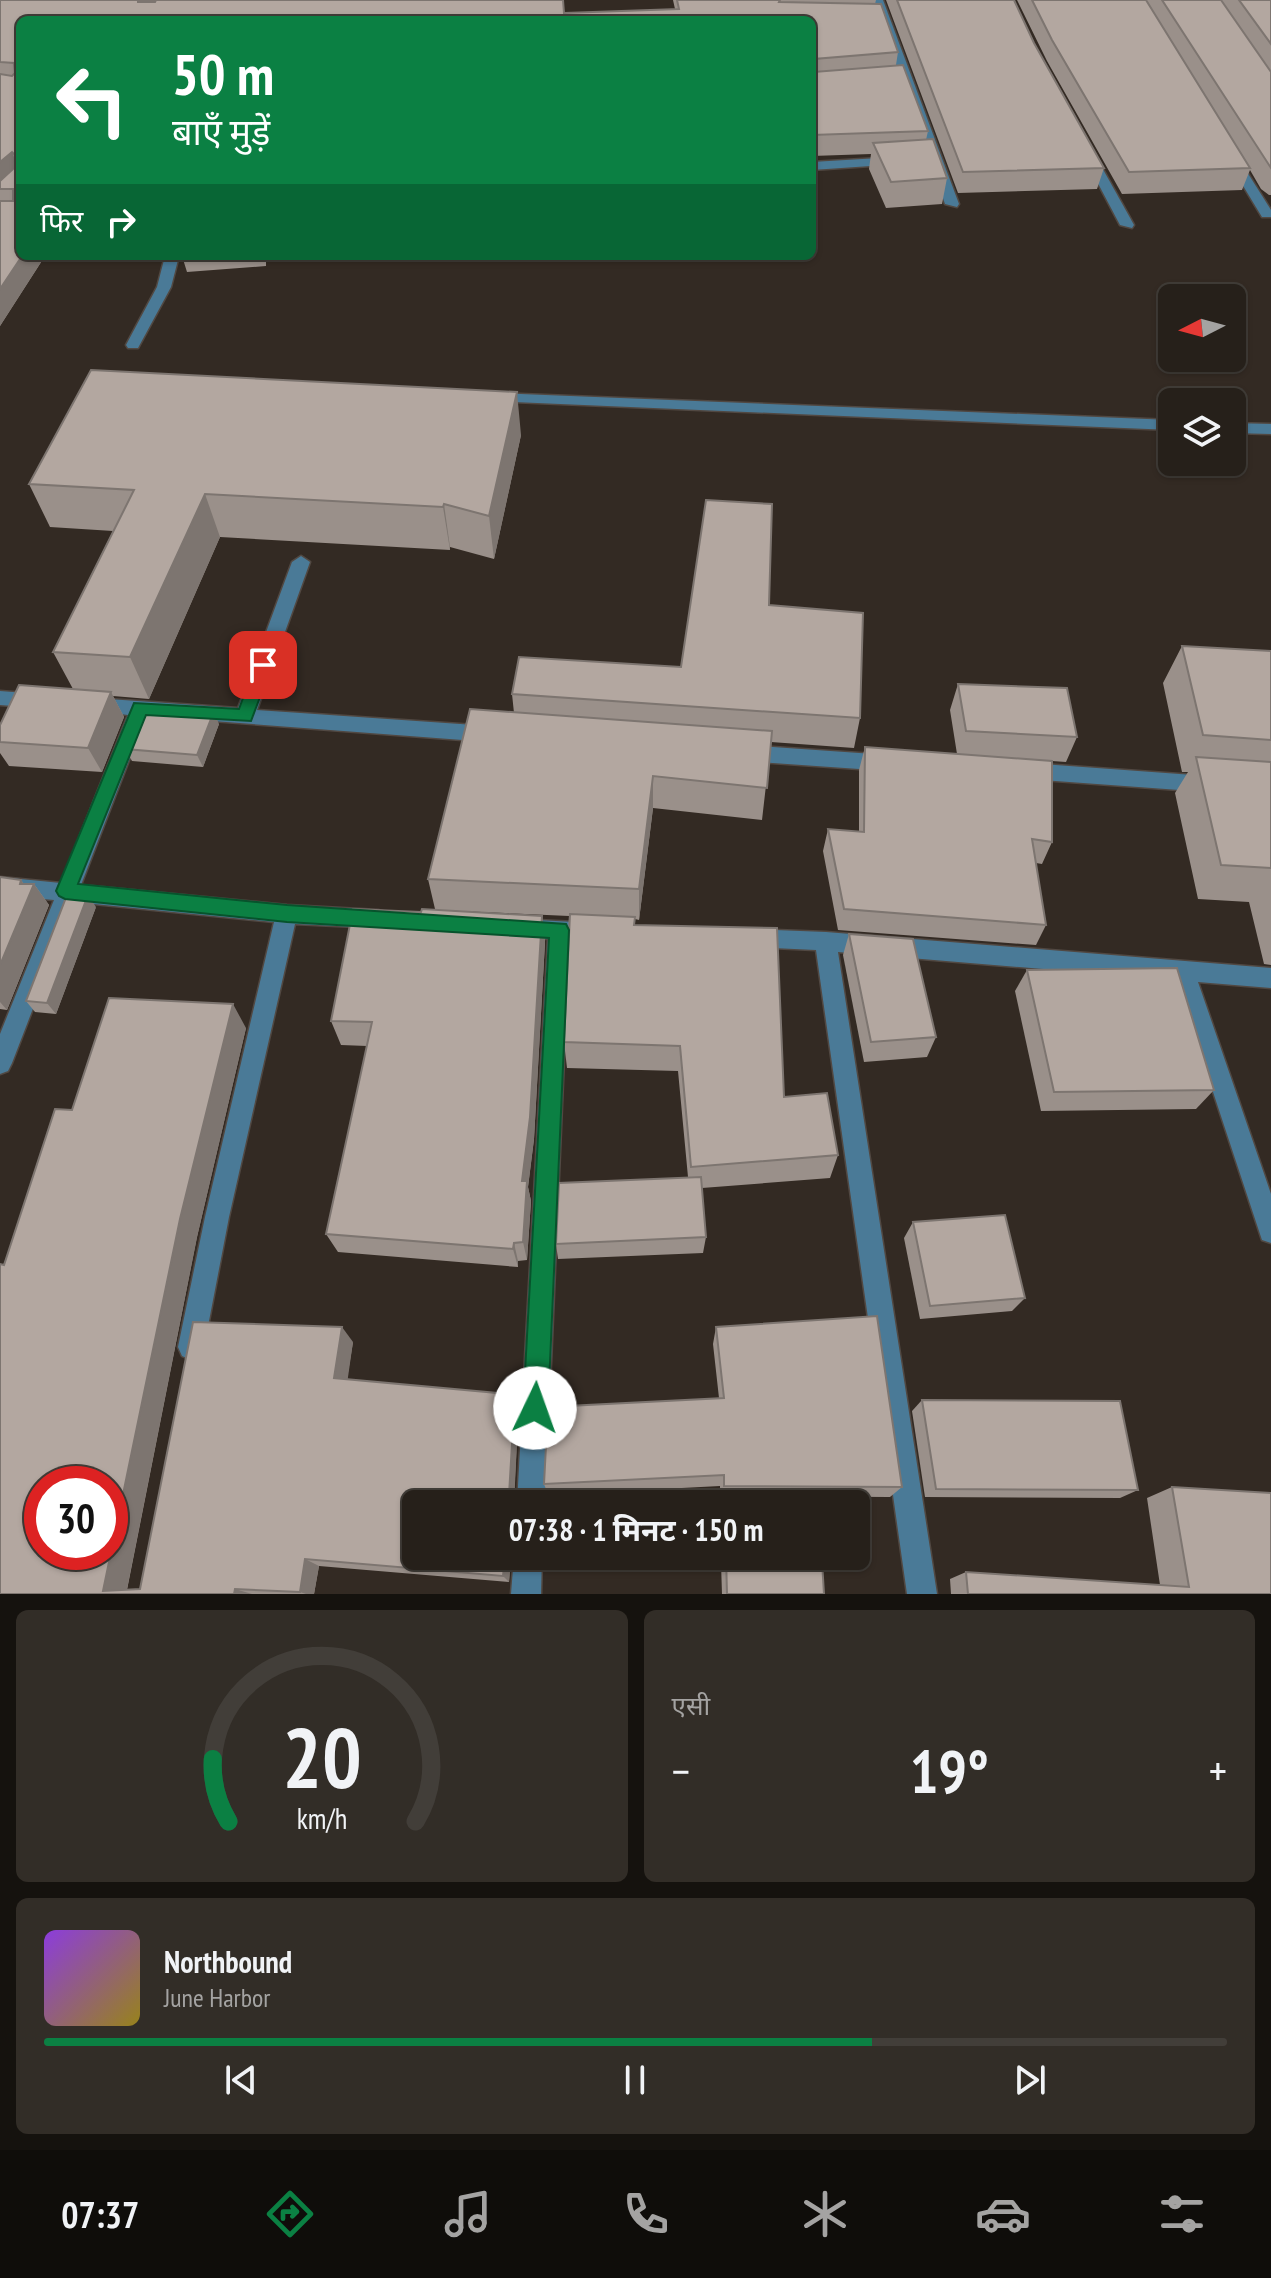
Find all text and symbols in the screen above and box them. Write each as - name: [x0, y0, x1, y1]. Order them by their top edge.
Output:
- text: 50 m: [172, 38, 274, 110]
- icon: left: [40, 48, 144, 152]
- text: बाएँ मुड़ें: [172, 108, 270, 155]
- icon: right: [99, 200, 143, 244]
- text: फिर: [40, 201, 83, 240]
- north arrow: [1158, 284, 1246, 372]
- map controls: [1158, 284, 1246, 476]
- button: layers: [1158, 388, 1246, 476]
- pin: [229, 631, 297, 699]
- icon: arrive: [241, 643, 285, 687]
- position arrow: [493, 1366, 577, 1450]
- speed limit sign: 30: [24, 1466, 128, 1570]
- text: 07:38 · 1 मिनट · 150 m: [509, 1510, 763, 1549]
- text: एसी: [672, 1689, 710, 1722]
- text: 20: [282, 1703, 362, 1811]
- text: 19°: [910, 1732, 989, 1810]
- text: −: [672, 1742, 690, 1799]
- text: +: [1209, 1742, 1227, 1799]
- text: km/h: [296, 1800, 347, 1837]
- text: Northbound: [164, 1942, 292, 1981]
- text: June Harbor: [164, 1981, 270, 2014]
- icon: previous: [219, 2058, 263, 2102]
- icon: pause: [613, 2058, 657, 2102]
- icon: next: [1008, 2058, 1052, 2102]
- icon: directions: [262, 2186, 318, 2242]
- icon: music: [440, 2186, 496, 2242]
- icon: phone: [618, 2186, 674, 2242]
- icon: climate: [797, 2186, 853, 2242]
- icon: car: [975, 2186, 1031, 2242]
- icon: filters: [1154, 2186, 1210, 2242]
- text: 07:37: [61, 2191, 139, 2238]

